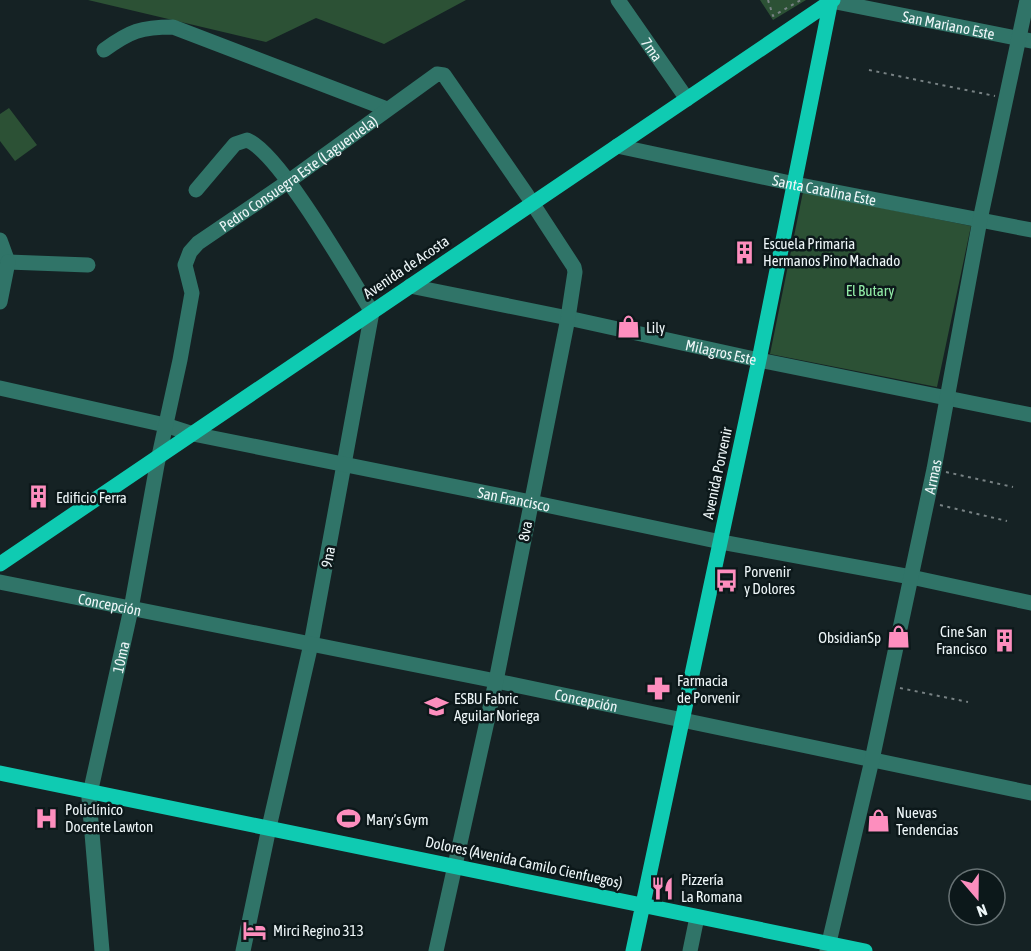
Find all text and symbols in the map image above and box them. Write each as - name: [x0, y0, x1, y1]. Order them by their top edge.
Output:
- street label: San Mariano Este: [901, 7, 996, 42]
- street label: 7ma: [638, 34, 666, 64]
- street label: Pedro Consuegra Este (Lagueruela): [216, 112, 380, 235]
- street label: Santa Catalina Este: [771, 171, 878, 208]
- street label: Avenida de Acosta: [360, 232, 452, 302]
- place label: Escuela Primaria Hermanos Pino Machado: [763, 235, 900, 269]
- building icon: Escuela Primaria Hermanos Pino Machado: [732, 239, 758, 265]
- park label: El Butary: [846, 282, 894, 299]
- shop icon: Lily: [615, 314, 641, 340]
- place label: Lily: [646, 319, 665, 336]
- street label: Milagros Este: [684, 336, 759, 368]
- street label: Avenida Porvenir: [699, 425, 735, 521]
- street label: Armas: [920, 458, 944, 495]
- street label: San Francisco: [476, 483, 552, 514]
- building icon: Edificio Ferra: [25, 484, 51, 510]
- place label: Edificio Ferra: [56, 489, 127, 506]
- street label: 8va: [515, 520, 535, 542]
- street label: 9na: [318, 545, 338, 569]
- place label: Porvenir y Dolores: [744, 563, 795, 597]
- bus stop icon: Porvenir y Dolores: [713, 567, 739, 593]
- street label: Concepción: [77, 589, 143, 619]
- place label: Cine San Francisco: [936, 623, 987, 657]
- shop icon: ObsidianSp: [886, 624, 912, 650]
- building icon: Cine San Francisco: [992, 627, 1018, 653]
- place label: ObsidianSp: [818, 629, 881, 646]
- street label: 10ma: [109, 640, 132, 674]
- place label: Farmacia de Porvenir: [677, 672, 740, 706]
- pharmacy icon: Farmacia de Porvenir: [646, 676, 672, 702]
- street label: Concepción: [553, 685, 619, 715]
- place label: ESBU Fabric Aguilar Noriega: [454, 690, 540, 724]
- school or university icon: ESBU Fabric Aguilar Noriega: [423, 694, 449, 720]
- place label: Policlínico Docente Lawton: [65, 801, 153, 835]
- place label: Nuevas Tendencias: [896, 804, 958, 838]
- hospital icon: Policlínico Docente Lawton: [34, 805, 60, 831]
- sports icon: Mary’s Gym: [335, 806, 361, 832]
- shop icon: Nuevas Tendencias: [865, 808, 891, 834]
- place label: Mary’s Gym: [366, 811, 428, 828]
- street label: Dolores (Avenida Camilo Cienfuegos): [424, 833, 624, 891]
- north arrow: [947, 867, 1007, 927]
- place label: Pizzería La Romana: [681, 871, 742, 905]
- restaurant icon: Pizzería La Romana: [650, 875, 676, 901]
- text: N: [975, 901, 990, 921]
- hotel icon: Mirci Regino 313: [242, 917, 268, 943]
- place label: Mirci Regino 313: [273, 922, 364, 939]

